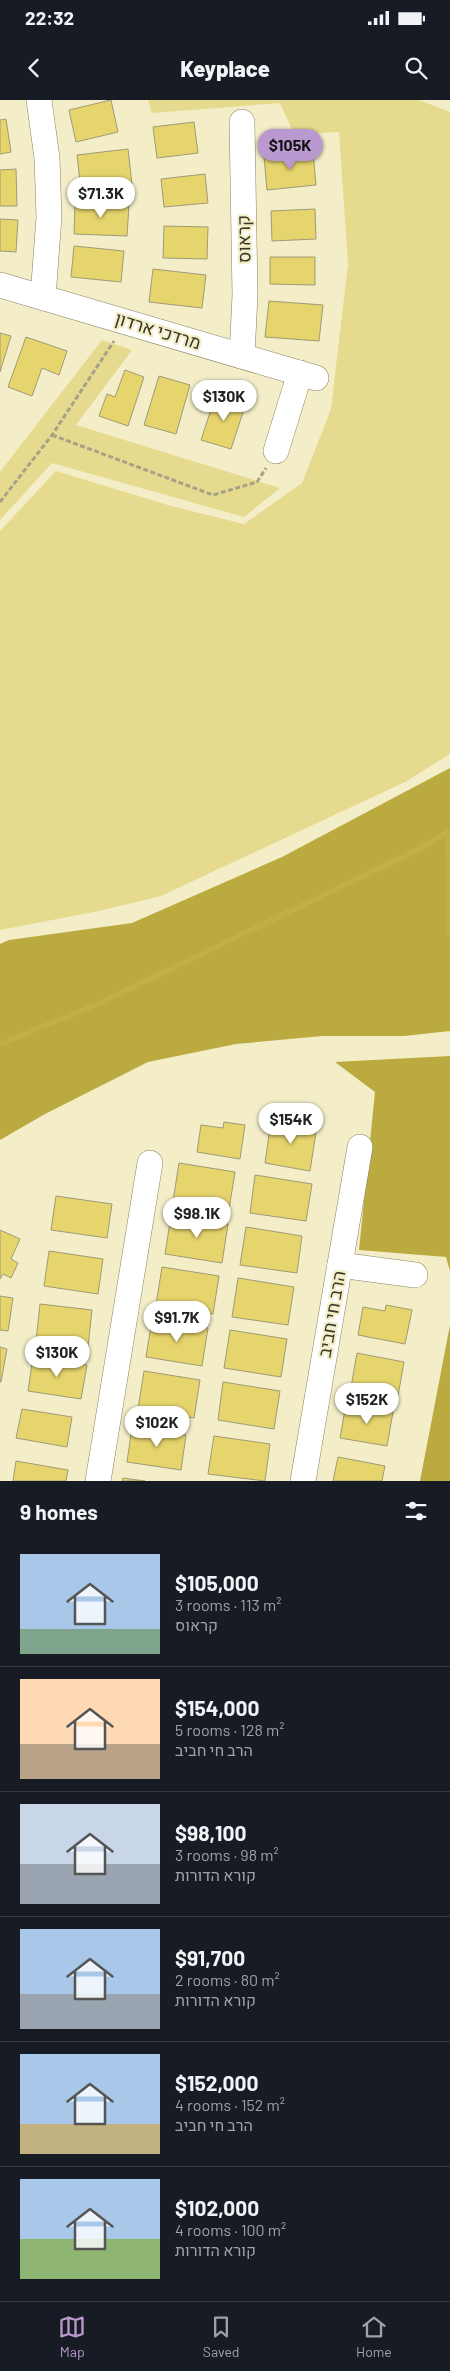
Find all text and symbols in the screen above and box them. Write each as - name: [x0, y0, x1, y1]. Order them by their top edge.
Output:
- text: 22:32: [25, 6, 74, 29]
- icon: back: [20, 54, 48, 82]
- icon: search: [402, 54, 430, 82]
- text: Keyplace: [180, 55, 270, 81]
- pin: $105K: [255, 128, 325, 171]
- text: $105K: [269, 135, 311, 154]
- pin: $71.3K: [60, 176, 142, 219]
- text: $71.3K: [78, 183, 124, 202]
- street label: קראוס: [232, 215, 254, 263]
- street label: מרדכי ארדון: [113, 307, 204, 354]
- pin: $130K: [189, 380, 259, 422]
- text: $130K: [203, 386, 245, 405]
- pin: $154K: [256, 1102, 326, 1145]
- text: $154K: [269, 1109, 313, 1128]
- pin: $98.1K: [156, 1196, 238, 1239]
- text: $98.1K: [174, 1203, 220, 1222]
- street label: הרב חי חביב: [313, 1269, 349, 1359]
- pin: $91.7K: [136, 1300, 218, 1343]
- text: $91.7K: [154, 1307, 200, 1326]
- pin: $130K: [22, 1336, 92, 1378]
- text: $130K: [36, 1342, 78, 1361]
- pin: $152K: [332, 1382, 402, 1425]
- text: $152K: [346, 1389, 388, 1408]
- pin: $102K: [122, 1406, 192, 1448]
- text: $102K: [136, 1412, 178, 1431]
- icon: filters: [402, 1497, 430, 1525]
- text: 9 homes: [20, 1499, 98, 1524]
- text: $105,000: [175, 1570, 259, 1595]
- icon: home: [60, 1574, 120, 1634]
- text: 3 rooms · 113 m²: [175, 1595, 281, 1614]
- text: קראוס: [175, 1615, 218, 1634]
- text: $154,000: [175, 1695, 259, 1720]
- icon: home: [60, 1699, 120, 1759]
- text: 5 rooms · 128 m²: [175, 1720, 284, 1739]
- text: הרב חי חביב: [175, 1740, 253, 1759]
- text: $98,100: [175, 1820, 246, 1845]
- icon: home: [60, 1824, 120, 1884]
- text: 3 rooms · 98 m²: [175, 1845, 279, 1864]
- text: קורא הדורות: [175, 1865, 256, 1884]
- text: $91,700: [175, 1945, 245, 1970]
- icon: home: [60, 1949, 120, 2009]
- text: 2 rooms · 80 m²: [175, 1970, 280, 1989]
- text: קורא הדורות: [175, 1990, 256, 2009]
- text: $152,000: [175, 2070, 258, 2095]
- icon: home: [60, 2074, 120, 2134]
- text: 4 rooms · 152 m²: [175, 2095, 285, 2114]
- text: הרב חי חביב: [175, 2115, 253, 2134]
- text: $102,000: [175, 2195, 259, 2220]
- icon: home: [60, 2199, 120, 2259]
- text: 4 rooms · 100 m²: [175, 2220, 286, 2239]
- text: קורא הדורות: [175, 2240, 256, 2259]
- tab: Map: [58, 2313, 86, 2360]
- tab: Saved: [203, 2313, 240, 2360]
- tab: Home: [356, 2313, 392, 2360]

